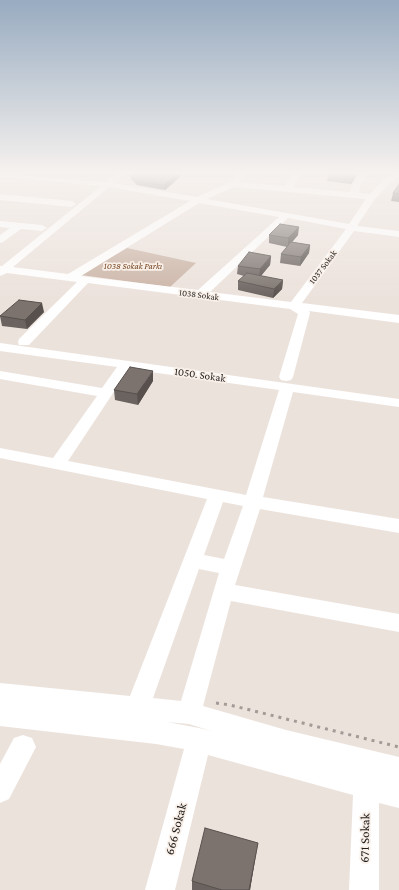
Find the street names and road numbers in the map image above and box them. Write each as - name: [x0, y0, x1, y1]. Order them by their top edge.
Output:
- street label: 1037 Sokak: [307, 248, 339, 286]
- street label: 1038 Sokak: [178, 287, 220, 303]
- street label: 1050. Sokak: [173, 365, 227, 385]
- street label: 666 Sokak: [162, 801, 190, 857]
- street label: 671 Sokak: [357, 813, 373, 863]

